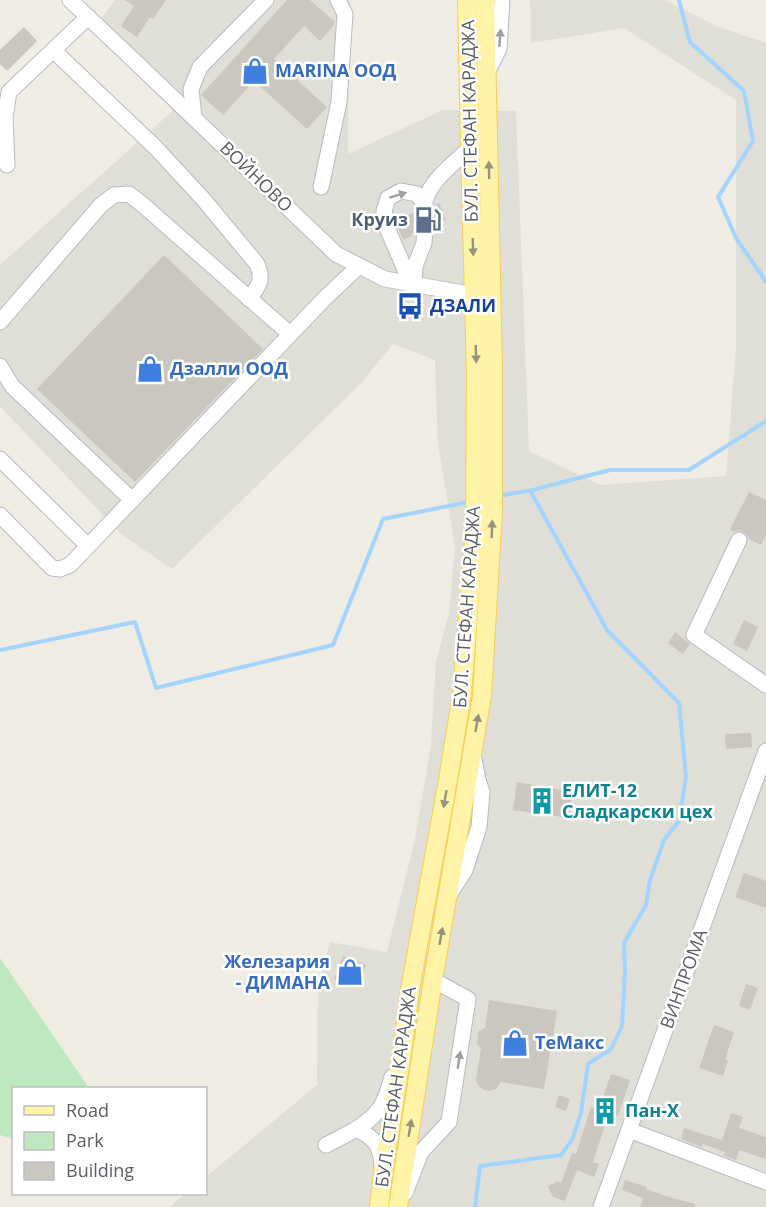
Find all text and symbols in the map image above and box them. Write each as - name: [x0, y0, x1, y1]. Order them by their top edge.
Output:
- street label: БУЛ. СТЕФАН КАРАДЖА: [455, 19, 483, 222]
- one-way arrow: [495, 28, 504, 47]
- shop icon: MARINA ООД: [240, 56, 270, 86]
- place label: MARINA ООД: [275, 58, 397, 82]
- street label: ВОЙНОВО: [215, 136, 298, 217]
- one-way arrow: [484, 161, 493, 180]
- one-way arrow: [389, 190, 407, 199]
- fuel station icon: Круиз: [413, 205, 443, 235]
- place label: Круиз: [351, 207, 408, 231]
- one-way arrow: [468, 238, 477, 257]
- bus stop icon: ДЗАЛИ: [395, 291, 425, 321]
- place label: ДЗАЛИ: [430, 293, 496, 317]
- one-way arrow: [471, 344, 480, 363]
- shop icon: Дзалли ООД: [135, 354, 165, 384]
- place label: Дзалли ООД: [170, 356, 288, 380]
- street label: БУЛ. СТЕФАН КАРАДЖА: [447, 504, 485, 709]
- one-way arrow: [488, 519, 497, 538]
- one-way arrow: [473, 713, 482, 732]
- place label: ЕЛИТ-12 Сладкарски цех: [562, 778, 713, 823]
- building icon: ЕЛИТ-12 Сладкарски цех: [527, 786, 557, 816]
- one-way arrow: [440, 789, 449, 808]
- street label: ВИНПРОМА: [654, 925, 712, 1032]
- one-way arrow: [437, 926, 446, 945]
- place label: Железария - ДИМАНА: [224, 949, 331, 994]
- shop icon: Железария - ДИМАНА: [335, 957, 365, 987]
- street label: БУЛ. СТЕФАН КАРАДЖА: [369, 984, 421, 1189]
- shop icon: ТеМакс: [500, 1028, 530, 1058]
- place label: ТеМакс: [535, 1030, 604, 1054]
- one-way arrow: [454, 1050, 463, 1069]
- legend: [12, 1087, 207, 1195]
- building icon: Пан-Х: [590, 1096, 620, 1126]
- text: Road: [66, 1098, 109, 1122]
- place label: Пан-Х: [625, 1098, 679, 1122]
- one-way arrow: [406, 1119, 415, 1138]
- text: Park: [66, 1128, 104, 1152]
- text: Building: [66, 1158, 134, 1182]

